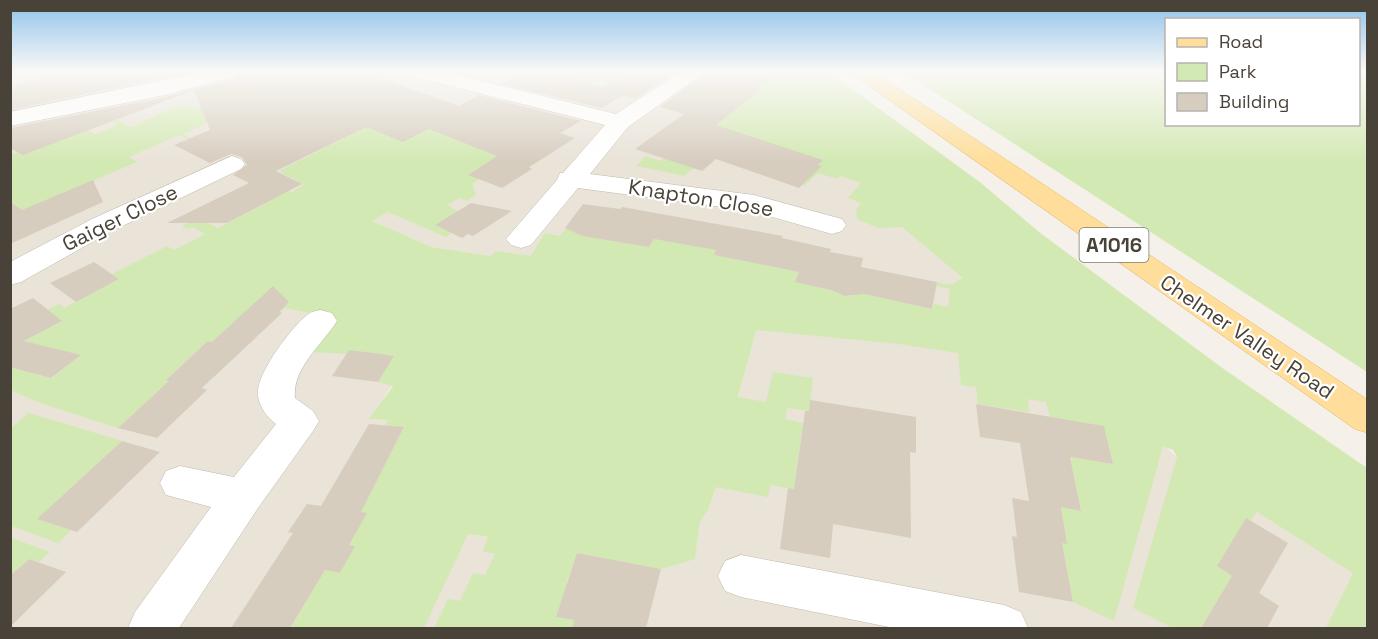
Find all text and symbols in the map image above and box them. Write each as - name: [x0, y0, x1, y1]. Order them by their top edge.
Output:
- legend: [1165, 18, 1360, 126]
- text: Road: [1219, 30, 1263, 53]
- text: Park: [1219, 60, 1257, 83]
- text: Building: [1219, 90, 1289, 113]
- street label: Knapton Close: [627, 173, 776, 222]
- street label: Gaiger Close: [57, 178, 182, 257]
- road number: A1016: [1080, 228, 1148, 262]
- street label: Chelmer Valley Road: [1155, 268, 1340, 405]

